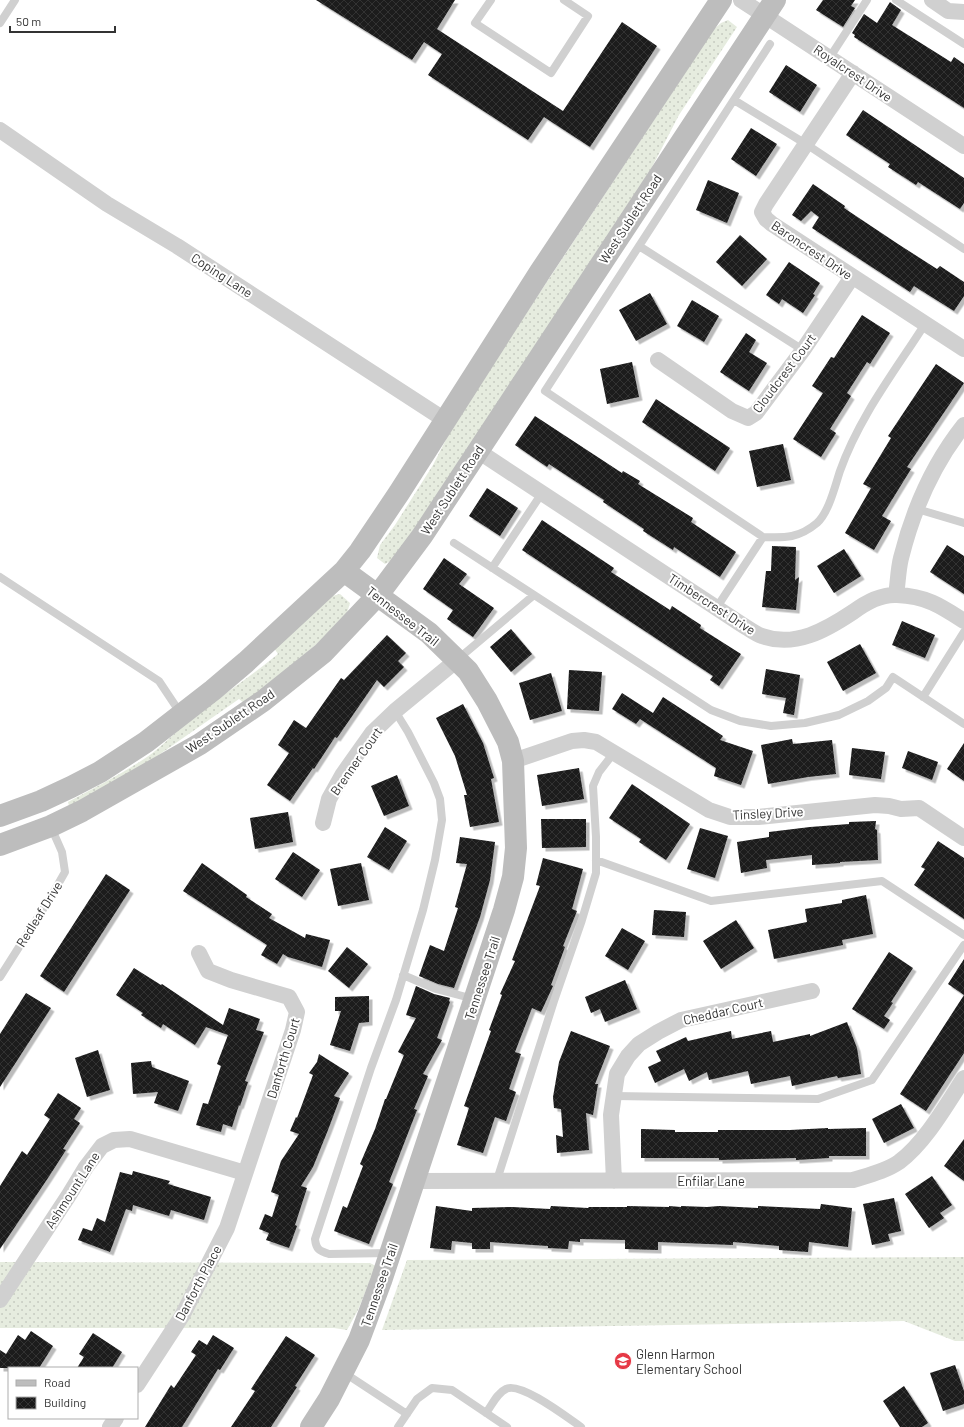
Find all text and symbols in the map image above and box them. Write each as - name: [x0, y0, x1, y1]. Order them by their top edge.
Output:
- scale bar: [10, 8, 115, 34]
- text: 50 m: [16, 14, 41, 28]
- street label: Royalcrest Drive: [811, 41, 895, 105]
- street label: West Sublett Road: [595, 171, 665, 267]
- street label: Baroncrest Drive: [768, 217, 856, 283]
- street label: Coping Lane: [188, 249, 256, 301]
- street label: Cloudcrest Court: [749, 330, 819, 416]
- street label: West Sublett Road: [417, 442, 487, 538]
- street label: Timbercrest Drive: [665, 570, 759, 638]
- street label: Tennessee Trail: [364, 583, 442, 649]
- street label: West Sublett Road: [183, 685, 277, 757]
- street label: Brenner Court: [327, 724, 385, 798]
- street label: Tinsley Drive: [732, 803, 804, 823]
- street label: Redleaf Drive: [12, 878, 66, 950]
- street label: Tennessee Trail: [461, 934, 503, 1022]
- street label: Cheddar Court: [682, 994, 764, 1028]
- street label: Danforth Court: [263, 1016, 303, 1100]
- street label: Ashmount Lane: [41, 1149, 103, 1231]
- street label: Enfilar Lane: [677, 1173, 745, 1189]
- street label: Tennessee Trail: [357, 1241, 401, 1329]
- street label: Danforth Place: [171, 1243, 225, 1323]
- place label: Glenn Harmon Elementary School: [636, 1346, 742, 1377]
- school or university icon: Glenn Harmon Elementary School: [613, 1351, 633, 1371]
- legend: [8, 1367, 138, 1419]
- text: Road: [44, 1375, 71, 1389]
- text: Building: [44, 1395, 86, 1409]

